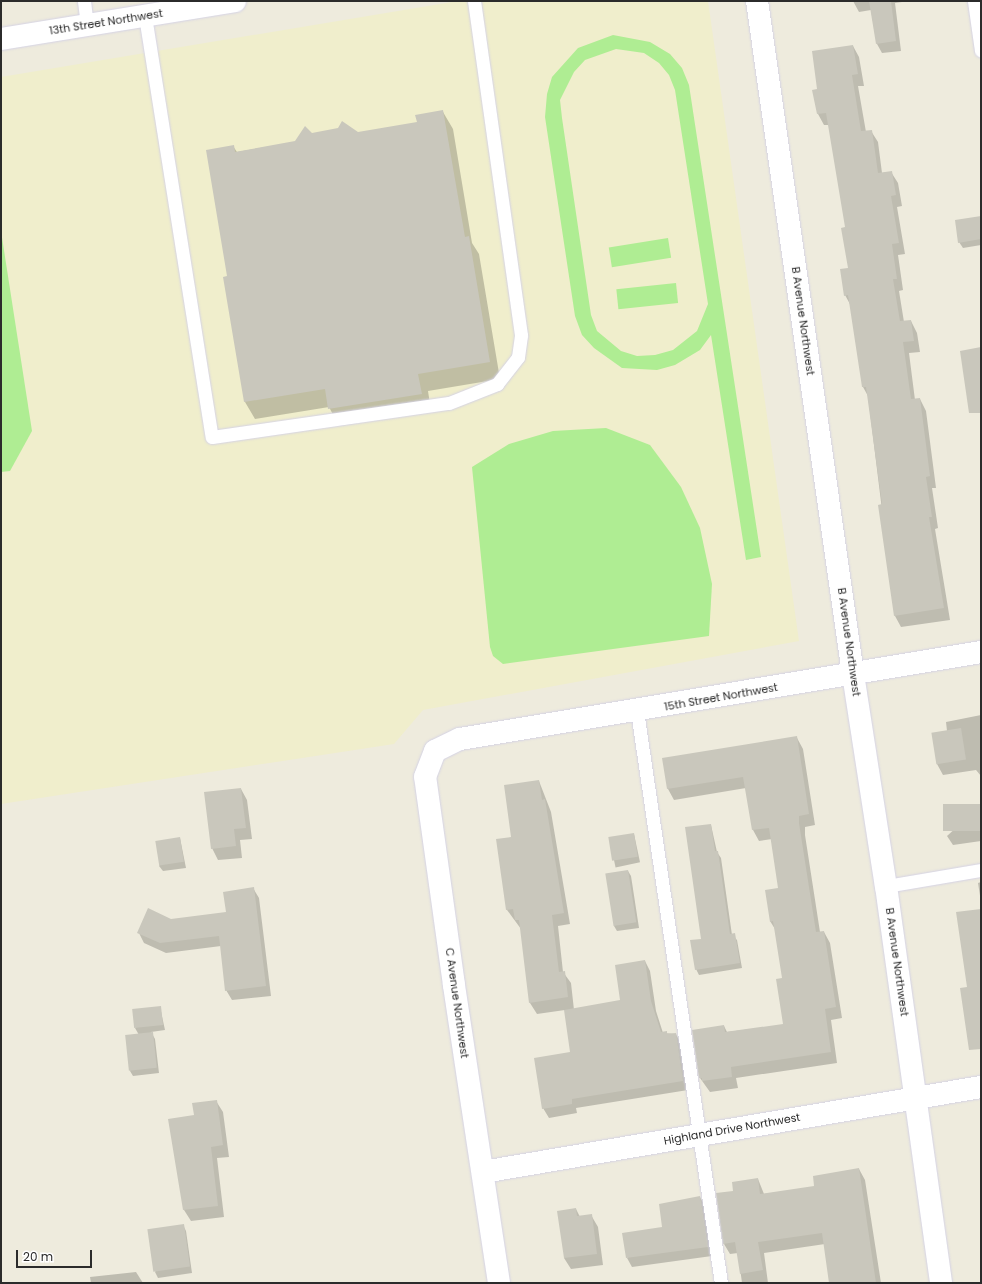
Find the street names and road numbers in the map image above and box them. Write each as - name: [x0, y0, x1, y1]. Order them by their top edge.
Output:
- street label: 13th Street Northwest: [48, 7, 164, 37]
- street label: B Avenue Northwest: [789, 266, 817, 376]
- street label: B Avenue Northwest: [835, 587, 863, 697]
- street label: 15th Street Northwest: [663, 681, 779, 713]
- street label: B Avenue Northwest: [883, 907, 911, 1017]
- street label: C Avenue Northwest: [443, 947, 471, 1059]
- street label: Highland Drive Northwest: [663, 1110, 801, 1148]

